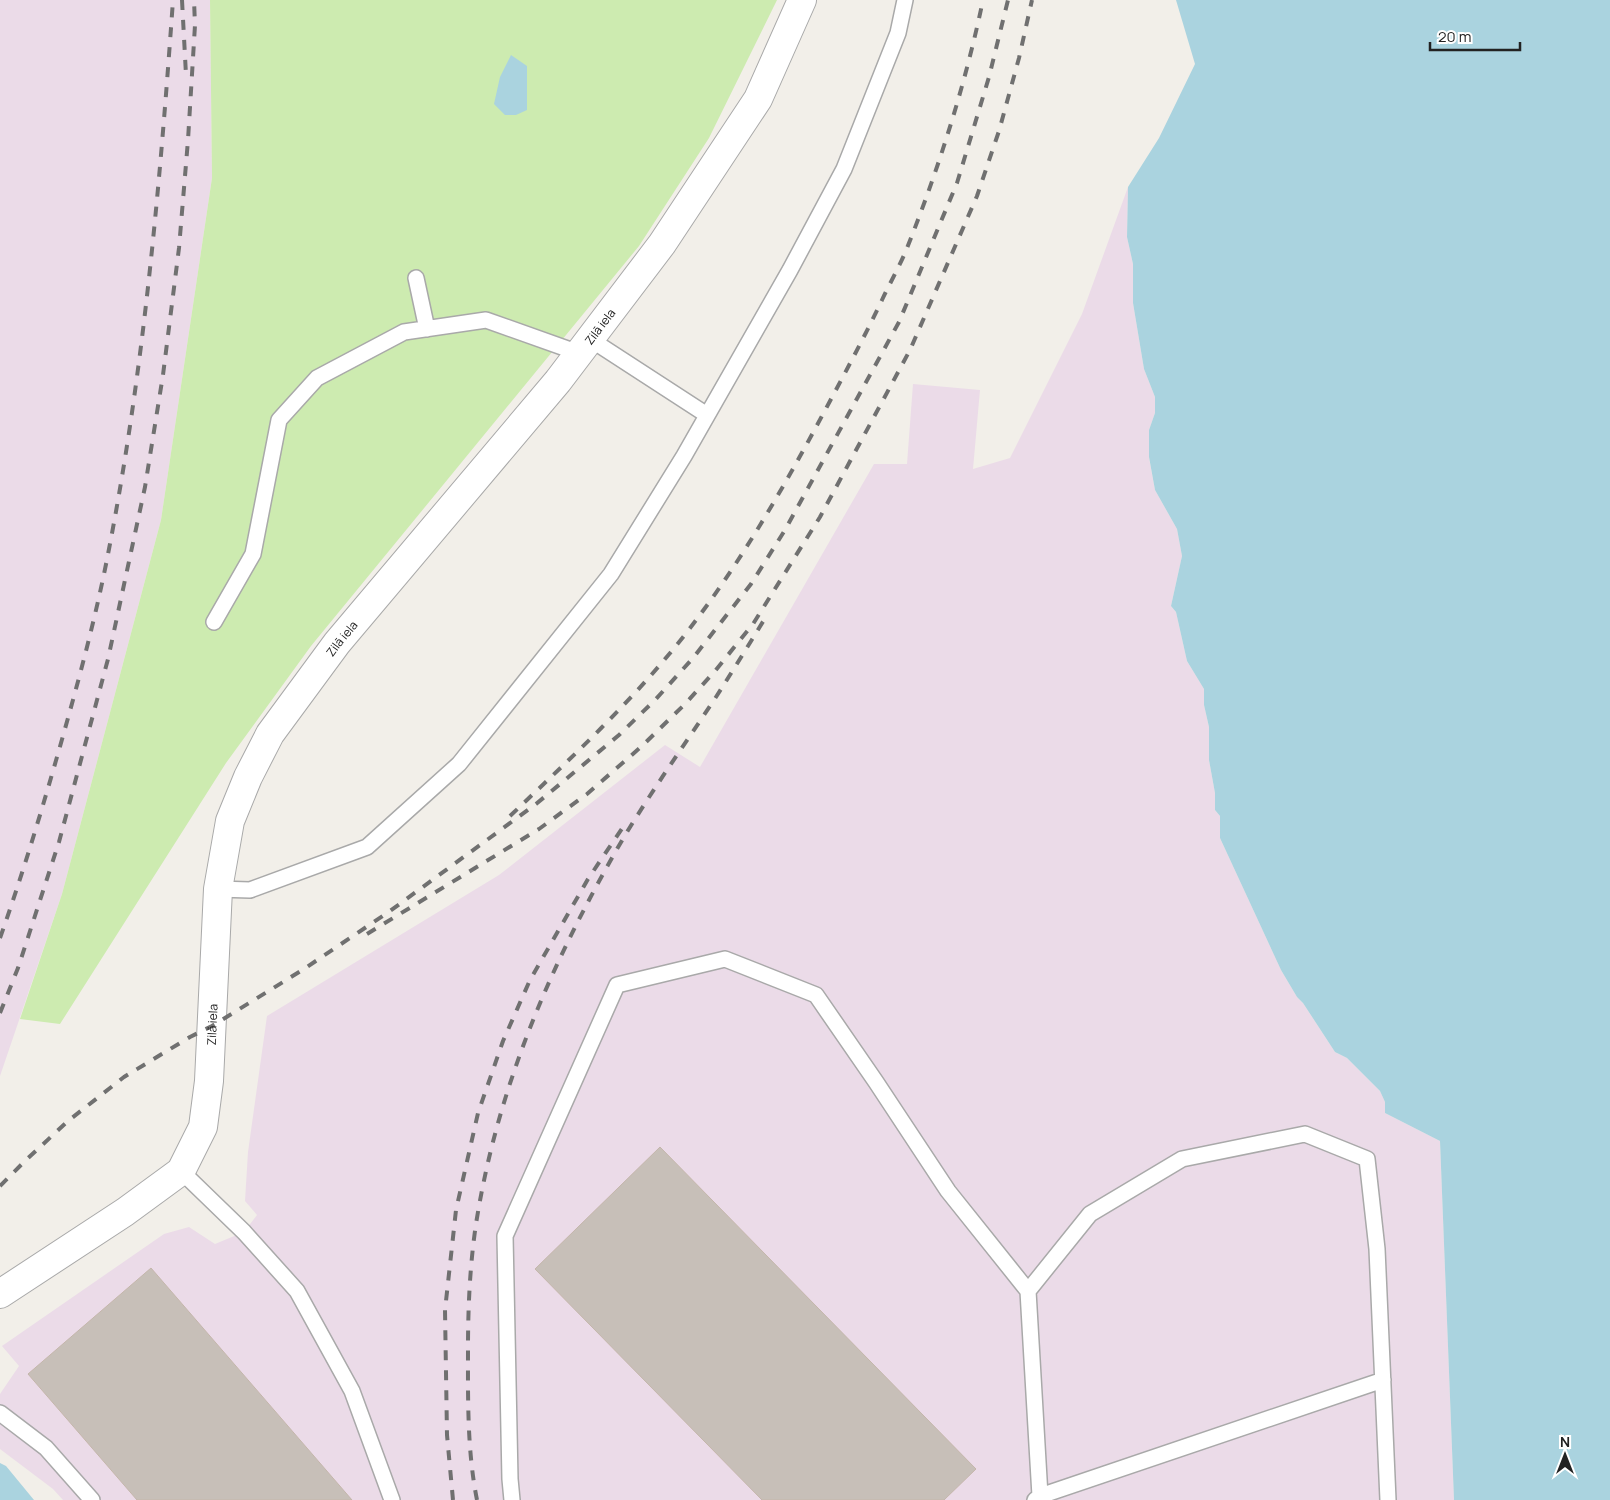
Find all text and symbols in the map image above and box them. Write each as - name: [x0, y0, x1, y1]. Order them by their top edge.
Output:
- scale bar: [1430, 20, 1520, 52]
- text: 20 m: [1438, 26, 1471, 47]
- street label: Zilā iela: [580, 305, 619, 348]
- street label: Zilā iela: [322, 617, 361, 660]
- street label: Zilā iela: [202, 1003, 221, 1046]
- north arrow: [1540, 1430, 1590, 1480]
- text: N: [1560, 1432, 1570, 1451]

